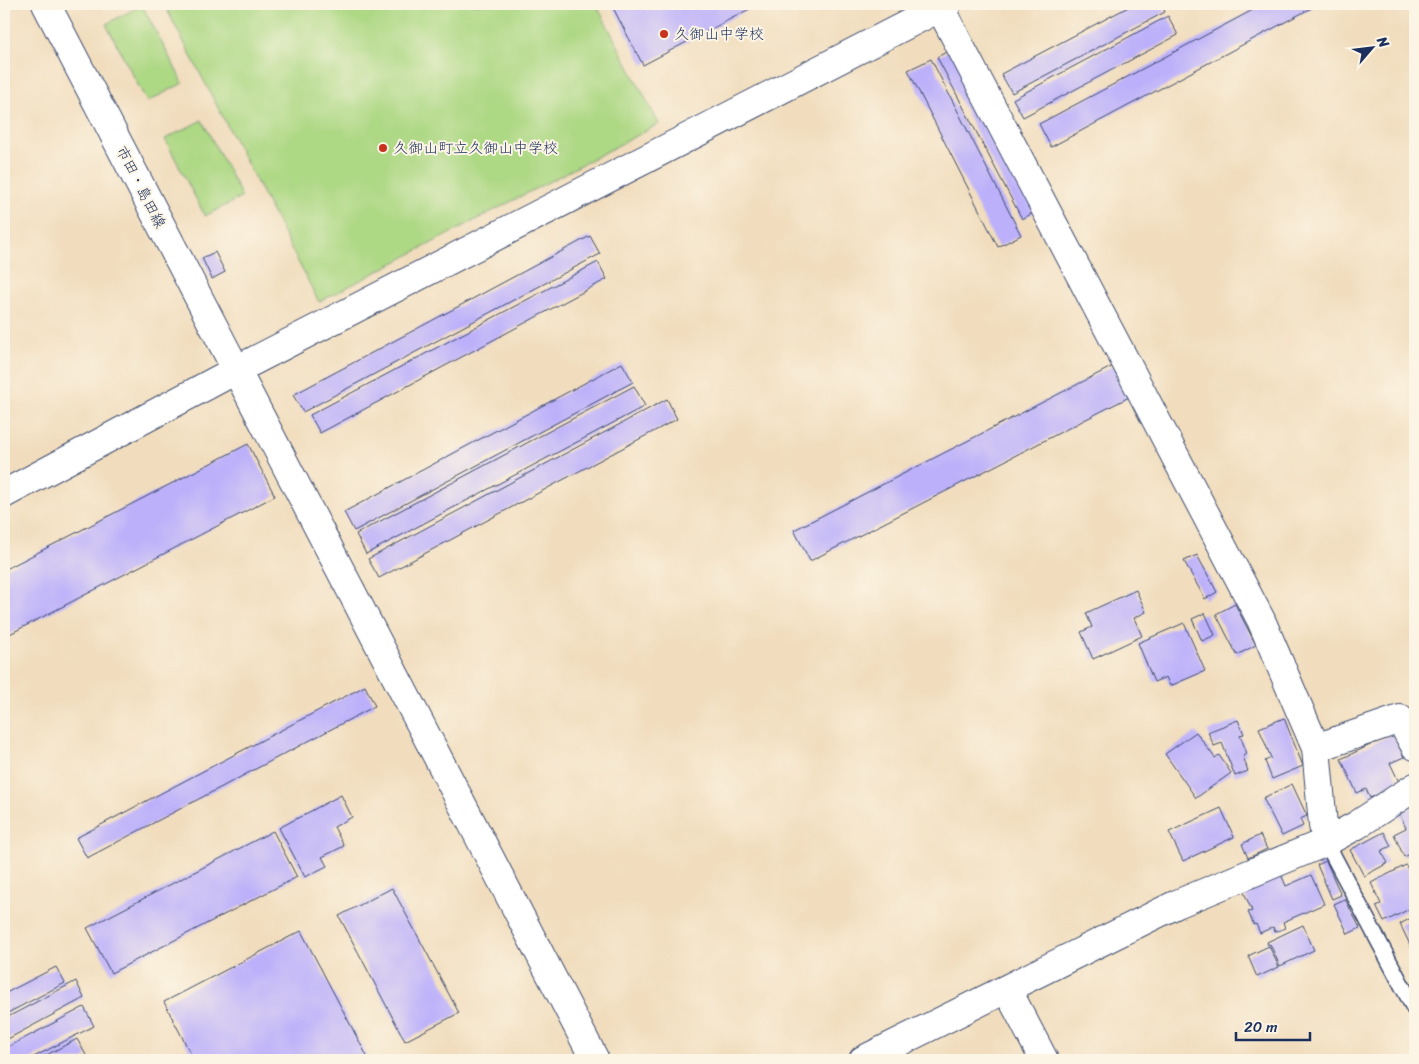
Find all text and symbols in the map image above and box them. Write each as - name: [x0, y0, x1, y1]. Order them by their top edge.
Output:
- place label: 久御山中学校: [674, 21, 764, 47]
- north arrow: [1346, 22, 1396, 72]
- marker: 久御山中学校: [658, 28, 670, 40]
- text: N: [1369, 31, 1396, 53]
- place label: 久御山町立久御山中学校: [393, 135, 558, 161]
- street label: 市田・島田線: [109, 141, 173, 233]
- marker: 久御山町立久御山中学校: [377, 142, 389, 154]
- scale bar: [1236, 1009, 1310, 1041]
- text: 20 m: [1244, 1014, 1278, 1040]

